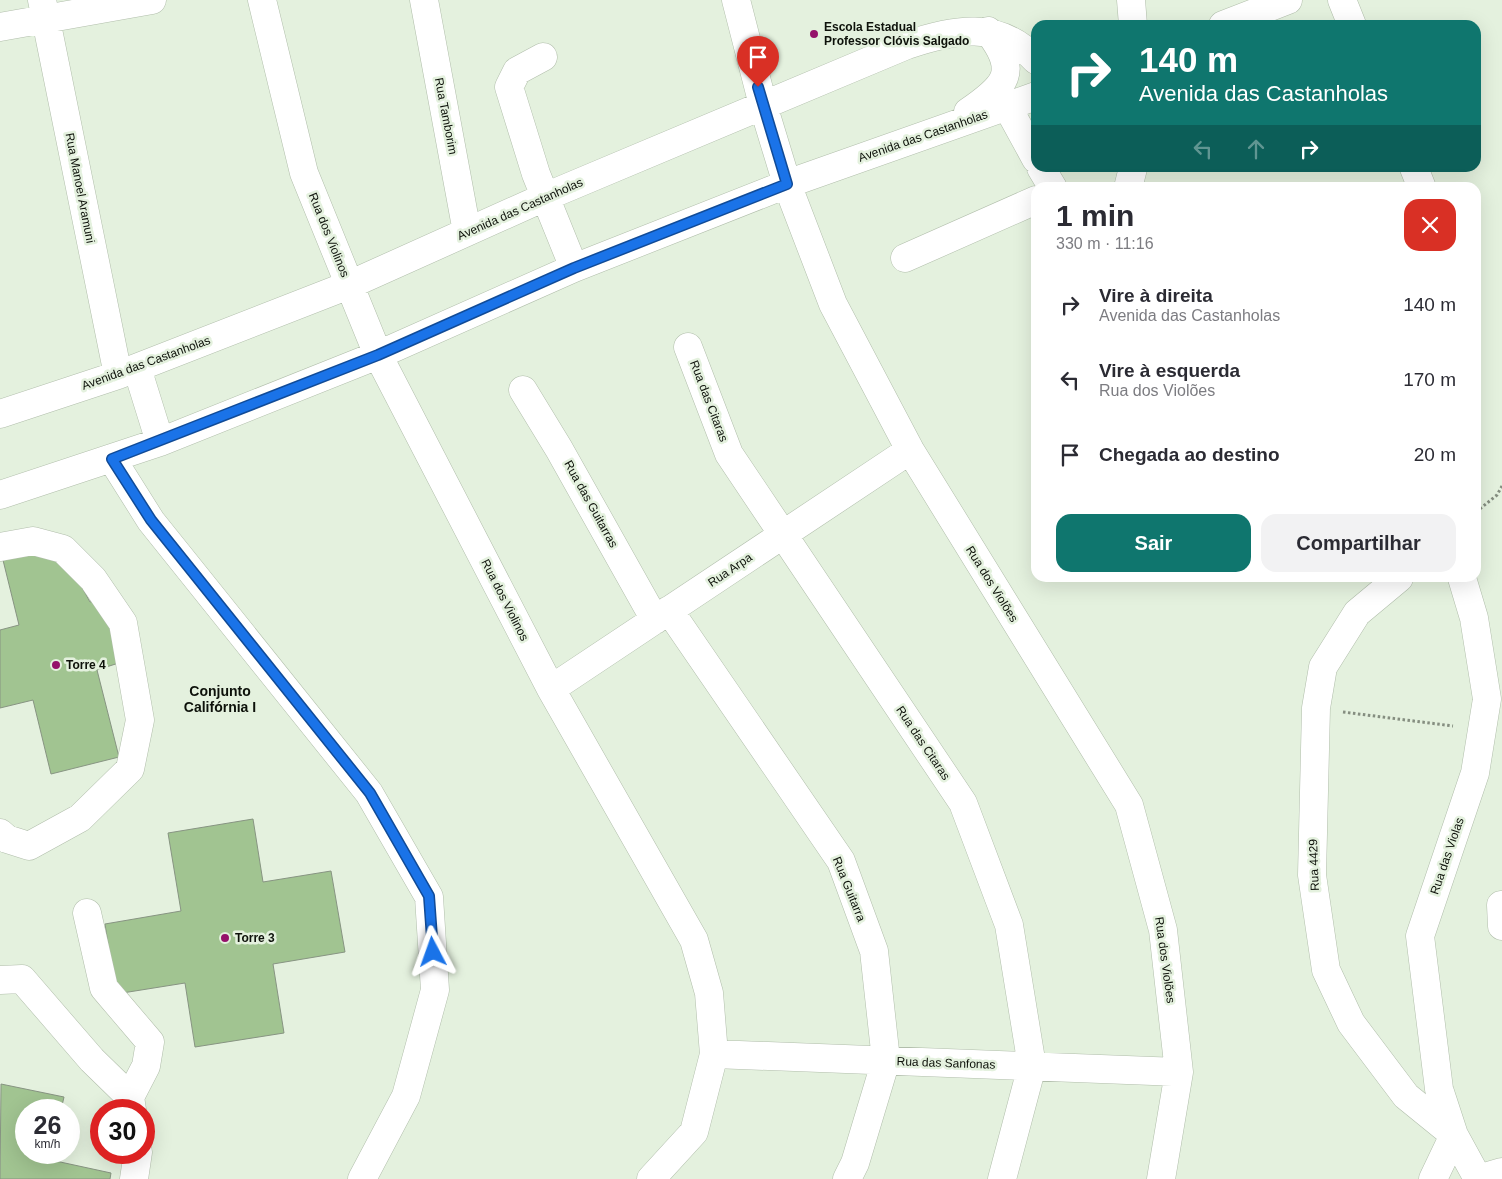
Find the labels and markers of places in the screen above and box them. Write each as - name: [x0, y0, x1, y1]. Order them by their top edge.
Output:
- place label: Escola Estadual Professor Clóvis Salgado: [824, 20, 969, 48]
- marker: Escola Estadual Professor Clóvis Salgado: [808, 28, 820, 40]
- pin: [737, 36, 779, 87]
- place label: Torre 4: [66, 658, 106, 672]
- marker: Torre 4: [50, 659, 62, 671]
- place label: Torre 3: [235, 931, 275, 945]
- marker: Torre 3: [219, 932, 231, 944]

